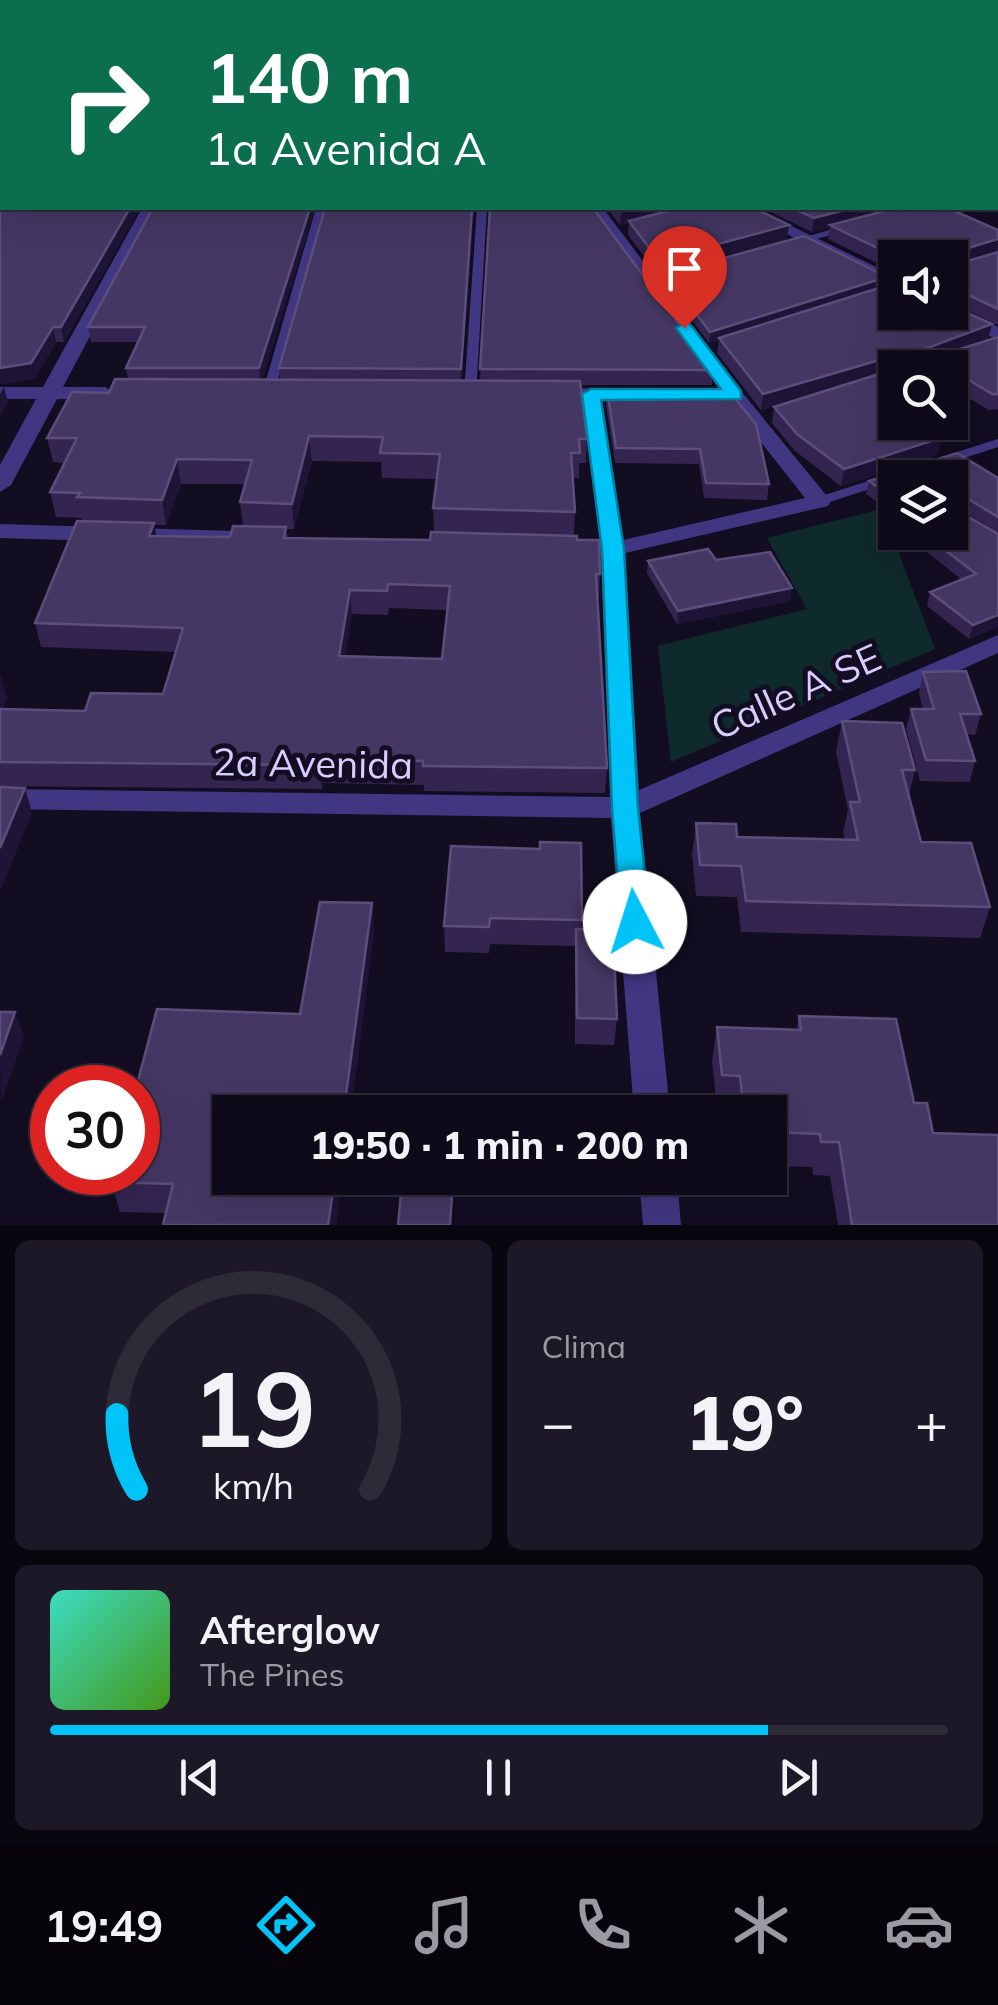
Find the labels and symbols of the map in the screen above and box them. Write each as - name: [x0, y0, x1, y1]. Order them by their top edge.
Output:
- pin: [642, 226, 727, 329]
- street label: Calle A SE: [703, 632, 888, 750]
- street label: 2a Avenida: [213, 737, 413, 789]
- position arrow: [583, 870, 687, 974]
- speed limit sign: 30: [30, 1065, 160, 1195]

